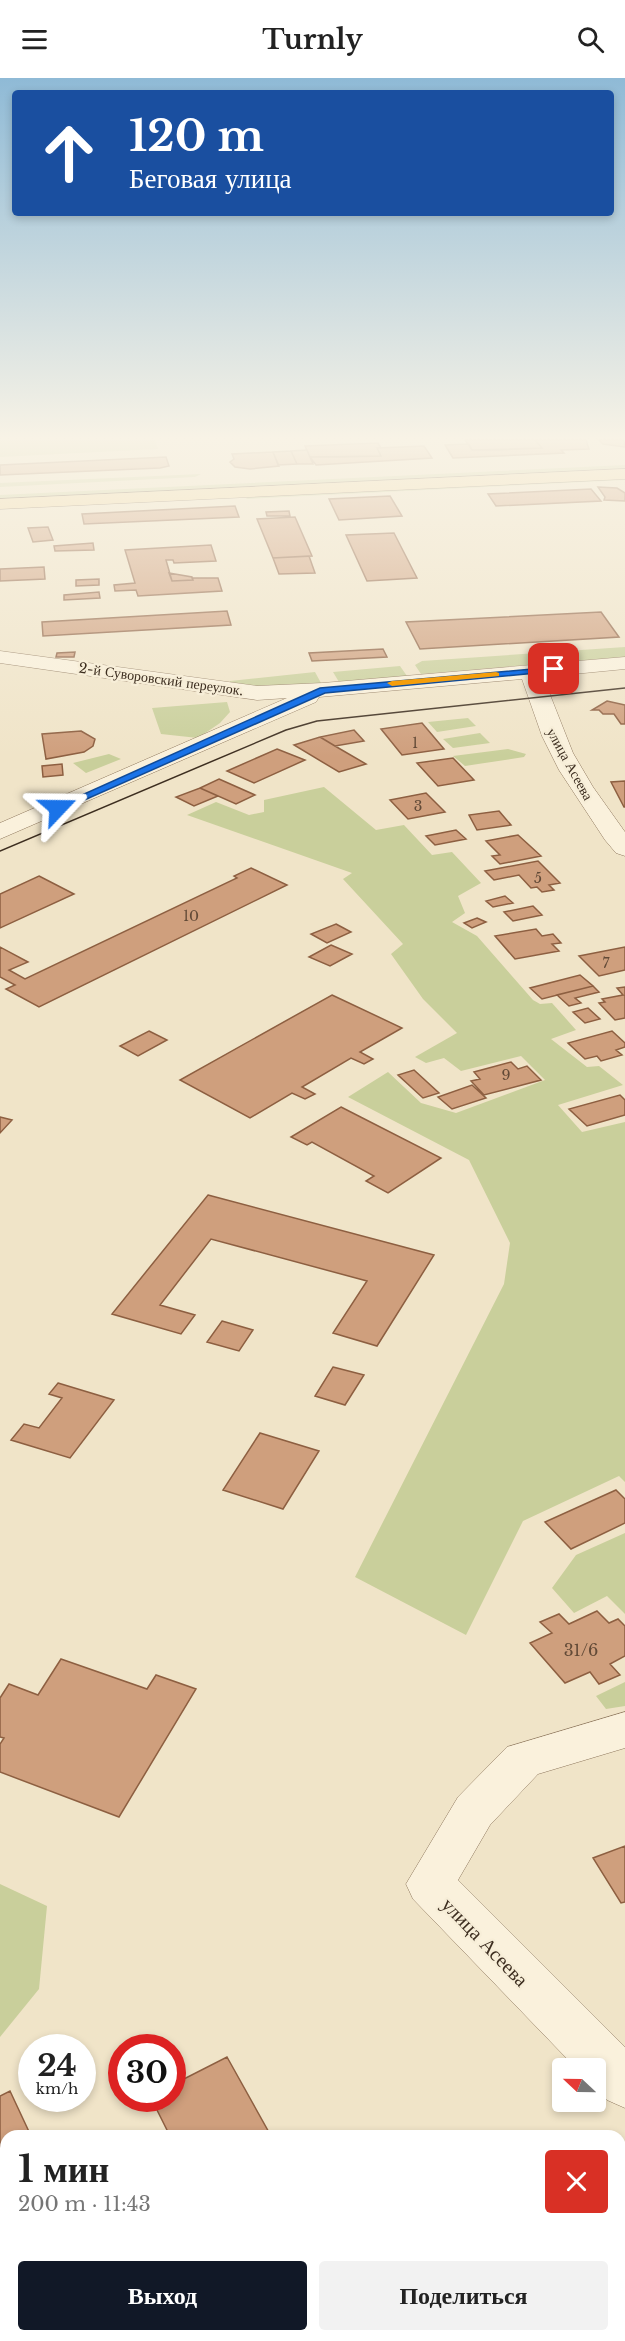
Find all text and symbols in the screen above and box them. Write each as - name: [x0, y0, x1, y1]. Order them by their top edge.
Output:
- icon: menu: [18, 23, 51, 56]
- text: Turnly: [262, 23, 363, 56]
- icon: search: [574, 23, 607, 56]
- text: 120 m: [129, 110, 264, 162]
- icon: ahead: [30, 114, 108, 192]
- text: Беговая улица: [129, 162, 292, 195]
- pin: [528, 643, 579, 694]
- icon: arrive: [537, 652, 570, 685]
- street label: 2-й Суворовский переулок.: [77, 659, 245, 699]
- street label: улица Асеева: [543, 725, 598, 804]
- house number: 1: [412, 734, 418, 752]
- position arrow: [26, 776, 90, 840]
- house number: 3: [414, 797, 422, 815]
- house number: 5: [534, 869, 542, 887]
- house number: 10: [183, 907, 199, 925]
- house number: 7: [602, 954, 610, 972]
- house number: 9: [501, 1066, 511, 1084]
- house number: 31/6: [564, 1640, 598, 1660]
- street label: улица Асеева: [437, 1893, 533, 1991]
- speed limit sign: 30: [108, 2034, 186, 2112]
- text: 24: [37, 2047, 77, 2084]
- north arrow: [552, 2058, 606, 2112]
- map controls: [552, 2058, 606, 2112]
- text: km/h: [36, 2079, 78, 2098]
- text: 1 мин: [18, 2147, 109, 2192]
- button: close: [545, 2150, 608, 2213]
- text: 200 m · 11:43: [18, 2192, 151, 2216]
- button: Выход: [18, 2261, 307, 2330]
- button: Поделиться: [319, 2261, 608, 2330]

